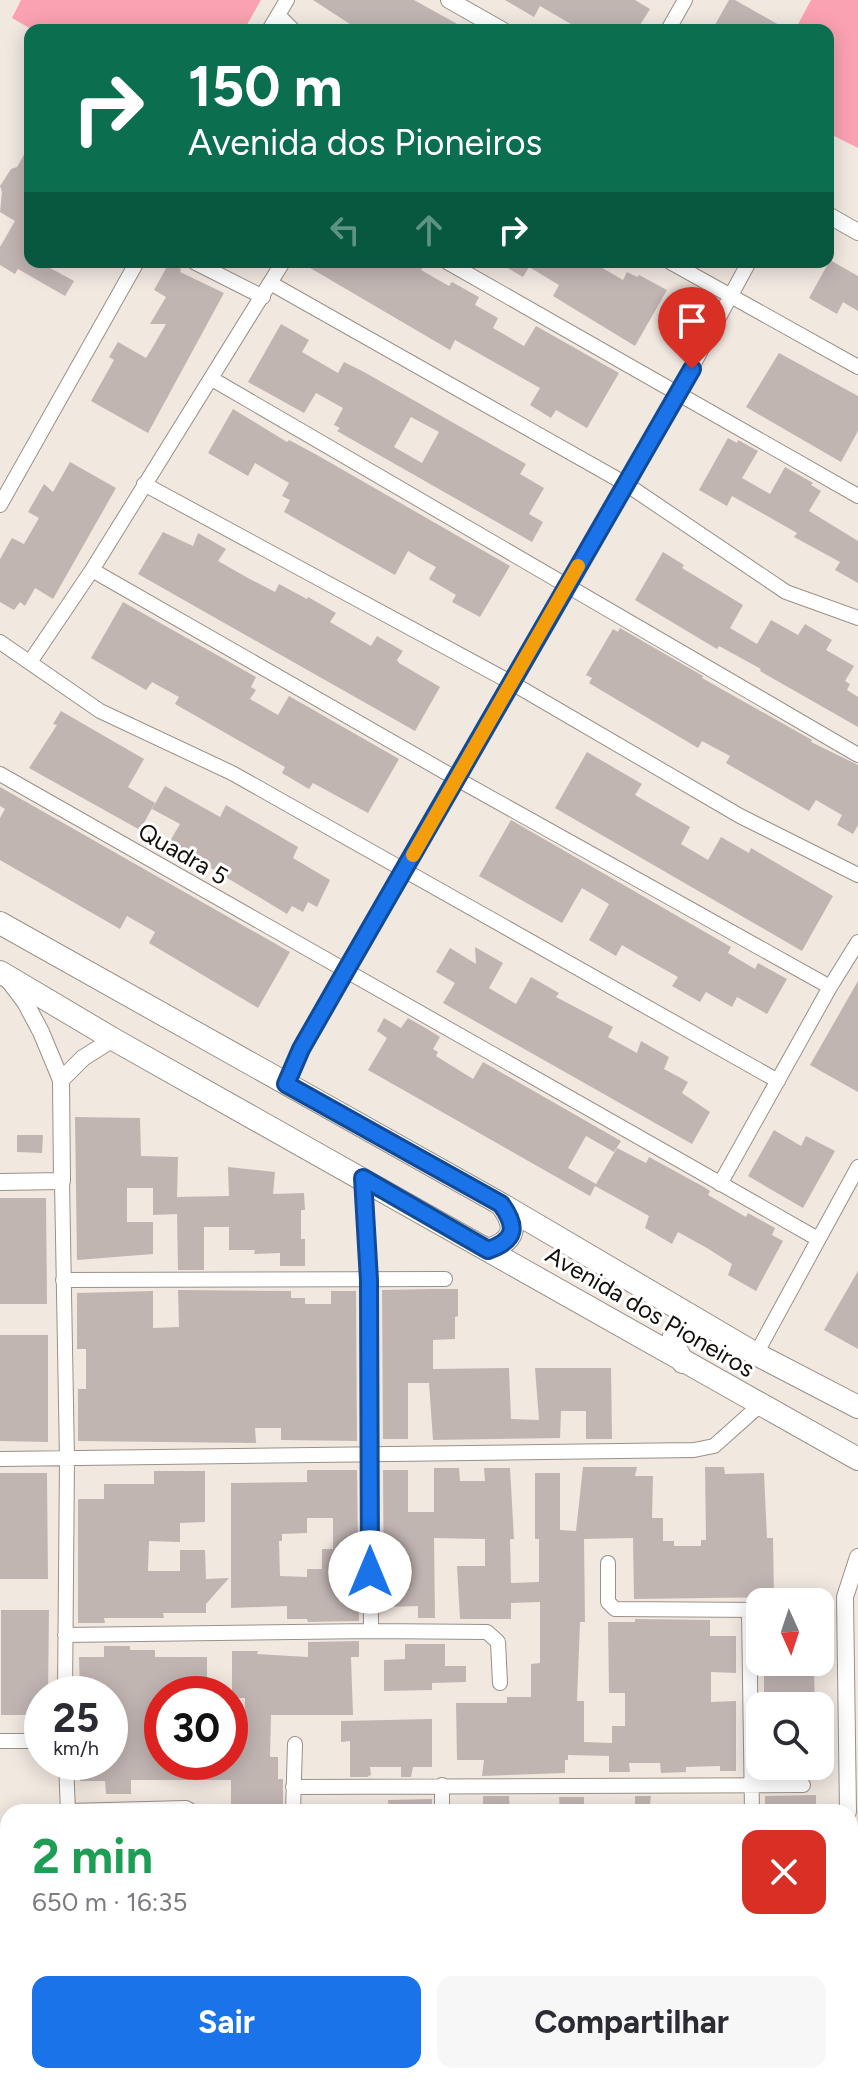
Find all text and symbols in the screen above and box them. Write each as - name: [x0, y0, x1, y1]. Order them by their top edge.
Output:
- text: 150 m: [188, 53, 343, 120]
- icon: right: [56, 56, 160, 160]
- text: Avenida dos Pioneiros: [188, 121, 542, 164]
- icon: left: [323, 208, 367, 252]
- icon: ahead: [407, 208, 451, 252]
- icon: right: [491, 208, 535, 252]
- pin: [658, 287, 726, 369]
- icon: arrive: [670, 299, 714, 343]
- street label: Quadra 5: [133, 816, 233, 891]
- street label: Avenida dos Pioneiros: [541, 1240, 760, 1383]
- position arrow: [328, 1530, 412, 1614]
- north arrow: [746, 1588, 834, 1676]
- map controls: [746, 1588, 834, 1780]
- speed limit sign: 30: [144, 1676, 248, 1780]
- button: search: [746, 1692, 834, 1780]
- text: 25: [53, 1694, 99, 1742]
- text: km/h: [53, 1736, 99, 1760]
- text: 2 min: [32, 1827, 153, 1885]
- button: close: [742, 1830, 826, 1914]
- text: 650 m · 16:35: [32, 1886, 187, 1918]
- button: Sair: [32, 1976, 421, 2068]
- button: Compartilhar: [437, 1976, 826, 2068]

